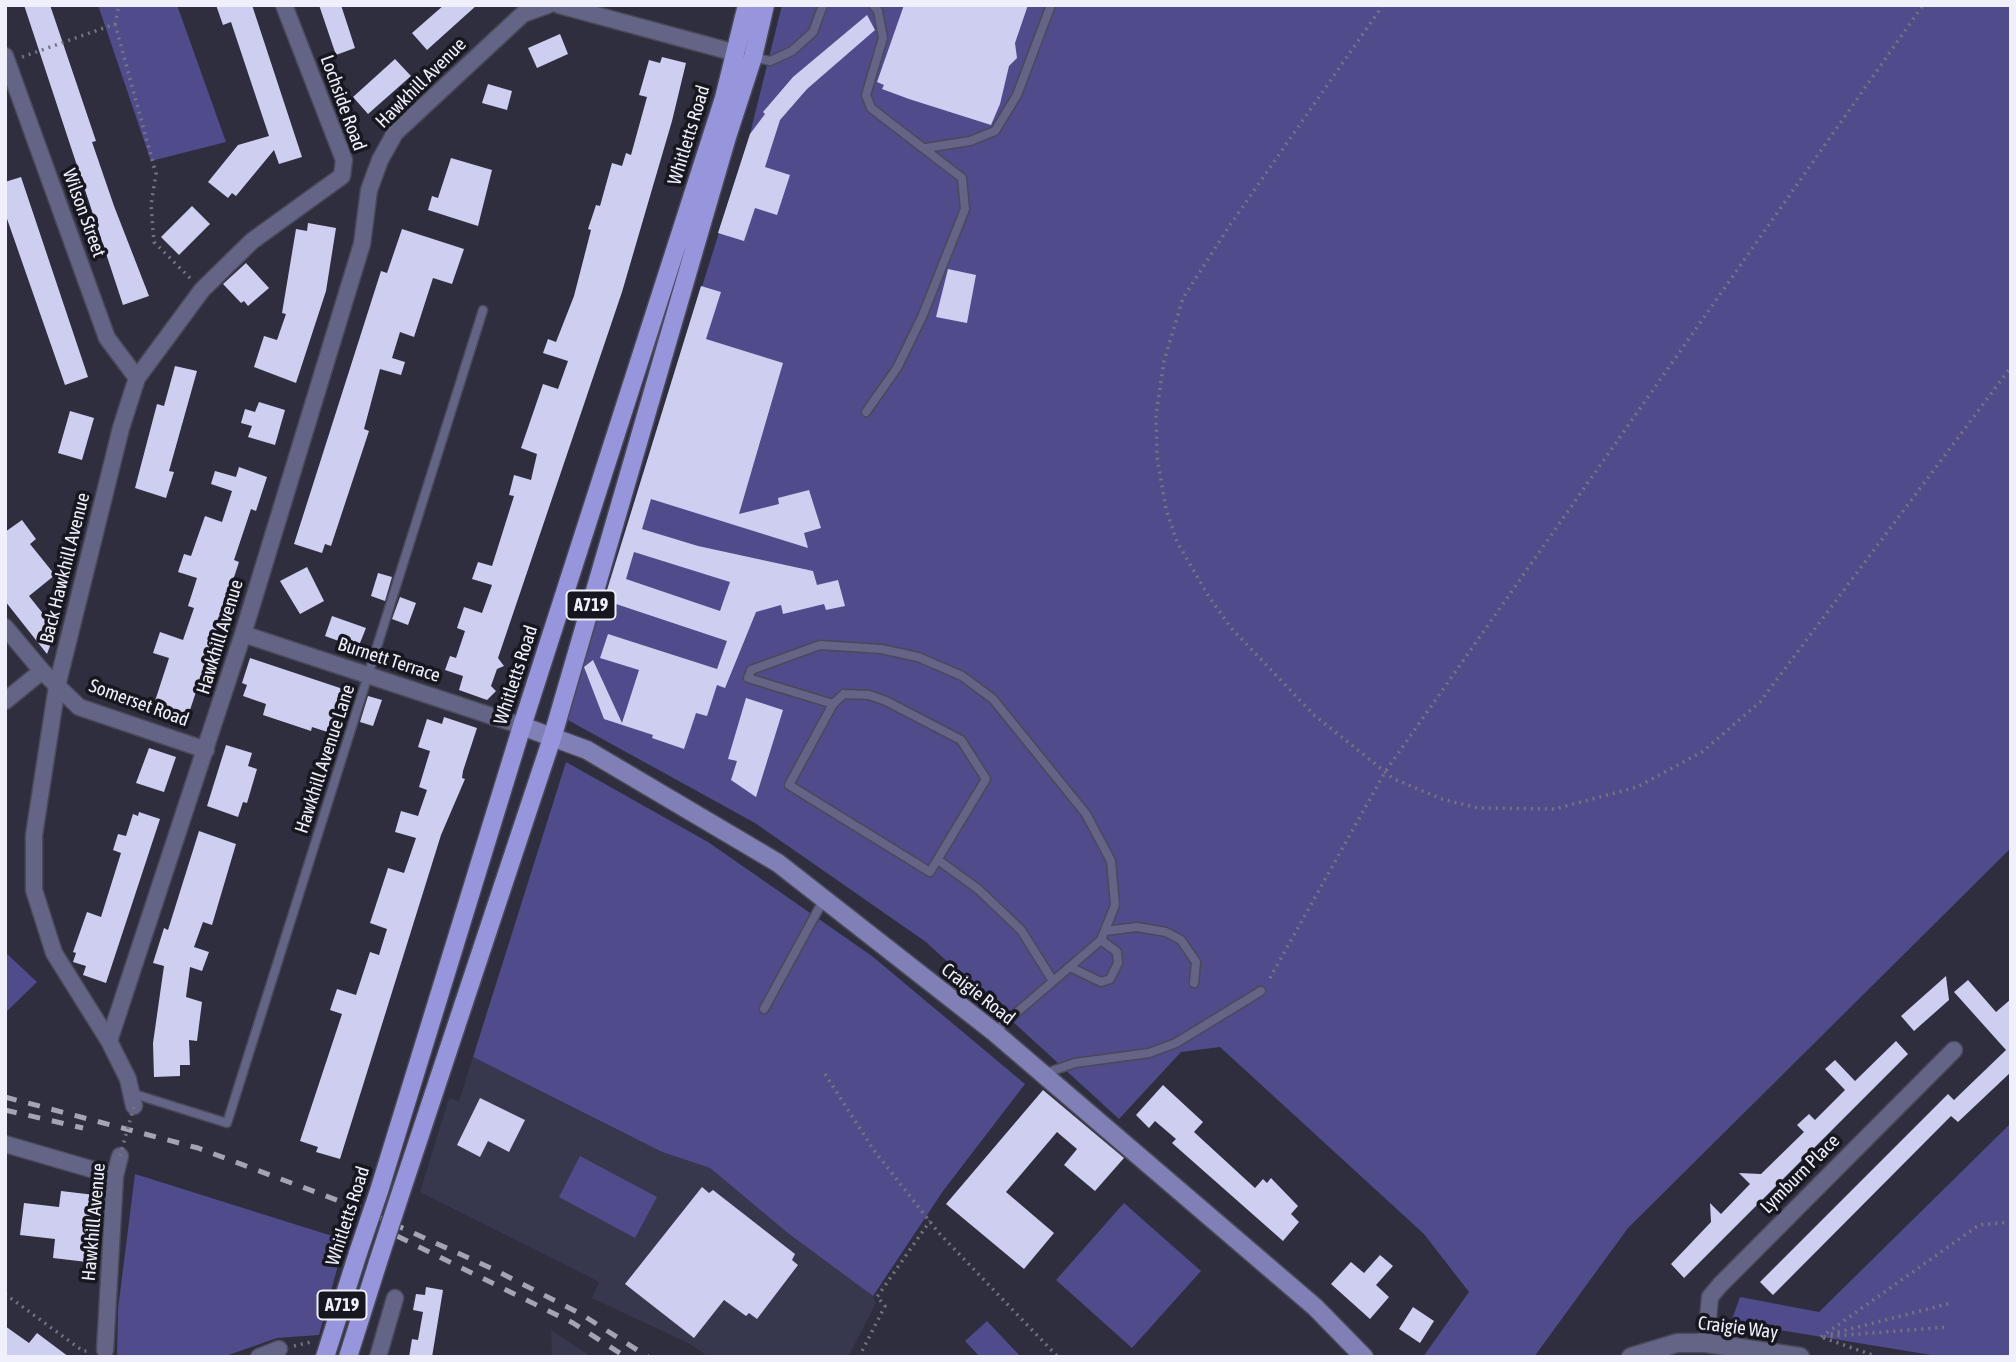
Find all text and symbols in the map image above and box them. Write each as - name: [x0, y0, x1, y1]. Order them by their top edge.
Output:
- street label: Hawkhill Avenue: [371, 33, 471, 133]
- street label: Lochside Road: [315, 52, 371, 154]
- street label: Whitletts Road: [663, 82, 715, 188]
- street label: Wilson Street: [57, 166, 111, 260]
- street label: Back Hawkhill Avenue: [35, 490, 95, 646]
- street label: Hawkhill Avenue: [192, 577, 248, 697]
- road number: A719: [566, 590, 616, 620]
- street label: Whitletts Road: [489, 623, 543, 727]
- street label: Burnett Terrace: [335, 633, 443, 687]
- street label: Somerset Road: [86, 674, 192, 732]
- street label: Hawkhill Avenue Lane: [290, 682, 360, 836]
- street label: Craigie Road: [937, 958, 1019, 1030]
- street label: Lymburn Place: [1756, 1130, 1844, 1218]
- street label: Hawkhill Avenue: [77, 1162, 111, 1282]
- street label: Whitletts Road: [321, 1164, 375, 1268]
- road number: A719: [318, 1290, 366, 1320]
- street label: Craigie Way: [1697, 1312, 1779, 1344]

